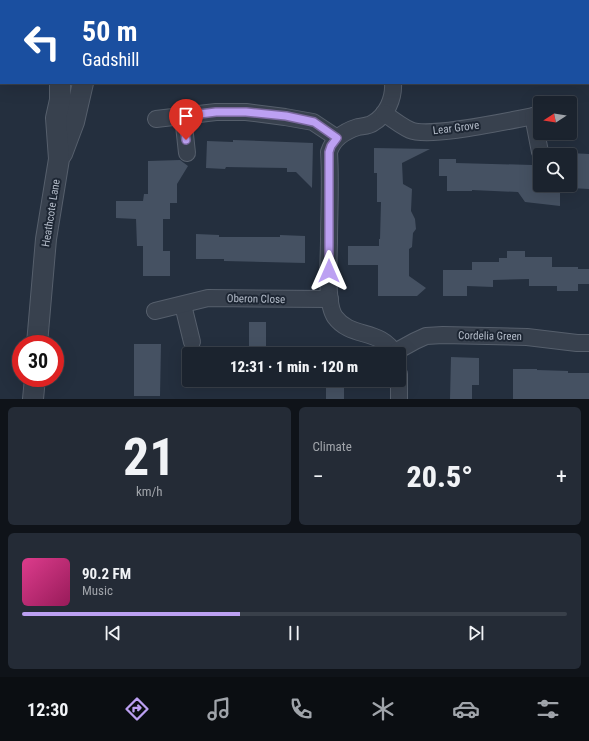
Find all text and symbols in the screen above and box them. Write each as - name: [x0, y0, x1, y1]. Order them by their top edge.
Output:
- text: 50 m: [82, 15, 138, 48]
- icon: left: [16, 16, 68, 68]
- text: Gadshill: [82, 49, 139, 70]
- north arrow: [533, 96, 577, 140]
- map controls: [533, 96, 577, 192]
- pin: [169, 99, 203, 140]
- icon: arrive: [175, 105, 197, 127]
- street label: Lear Grove: [432, 119, 480, 137]
- button: search: [533, 148, 577, 192]
- street label: Heathcote Lane: [39, 178, 63, 248]
- position arrow: [308, 250, 350, 292]
- street label: Oberon Close: [227, 292, 285, 306]
- street label: Cordelia Green: [458, 329, 522, 343]
- speed limit sign: 30: [12, 335, 64, 387]
- text: 12:31 · 1 min · 120 m: [230, 358, 358, 376]
- text: 21: [123, 427, 176, 488]
- text: Climate: [313, 439, 352, 454]
- text: 20.5°: [407, 459, 473, 494]
- text: −: [313, 464, 324, 489]
- text: +: [556, 464, 567, 489]
- text: km/h: [136, 484, 163, 499]
- text: 90.2 FM: [82, 565, 131, 583]
- text: Music: [82, 583, 113, 598]
- icon: previous: [102, 622, 124, 644]
- icon: pause: [283, 622, 305, 644]
- icon: next: [465, 622, 487, 644]
- icon: directions: [123, 695, 151, 723]
- icon: music: [205, 695, 233, 723]
- icon: phone: [287, 695, 315, 723]
- icon: climate: [369, 695, 397, 723]
- icon: car: [452, 695, 480, 723]
- icon: filters: [534, 695, 562, 723]
- text: 12:30: [27, 699, 68, 720]

